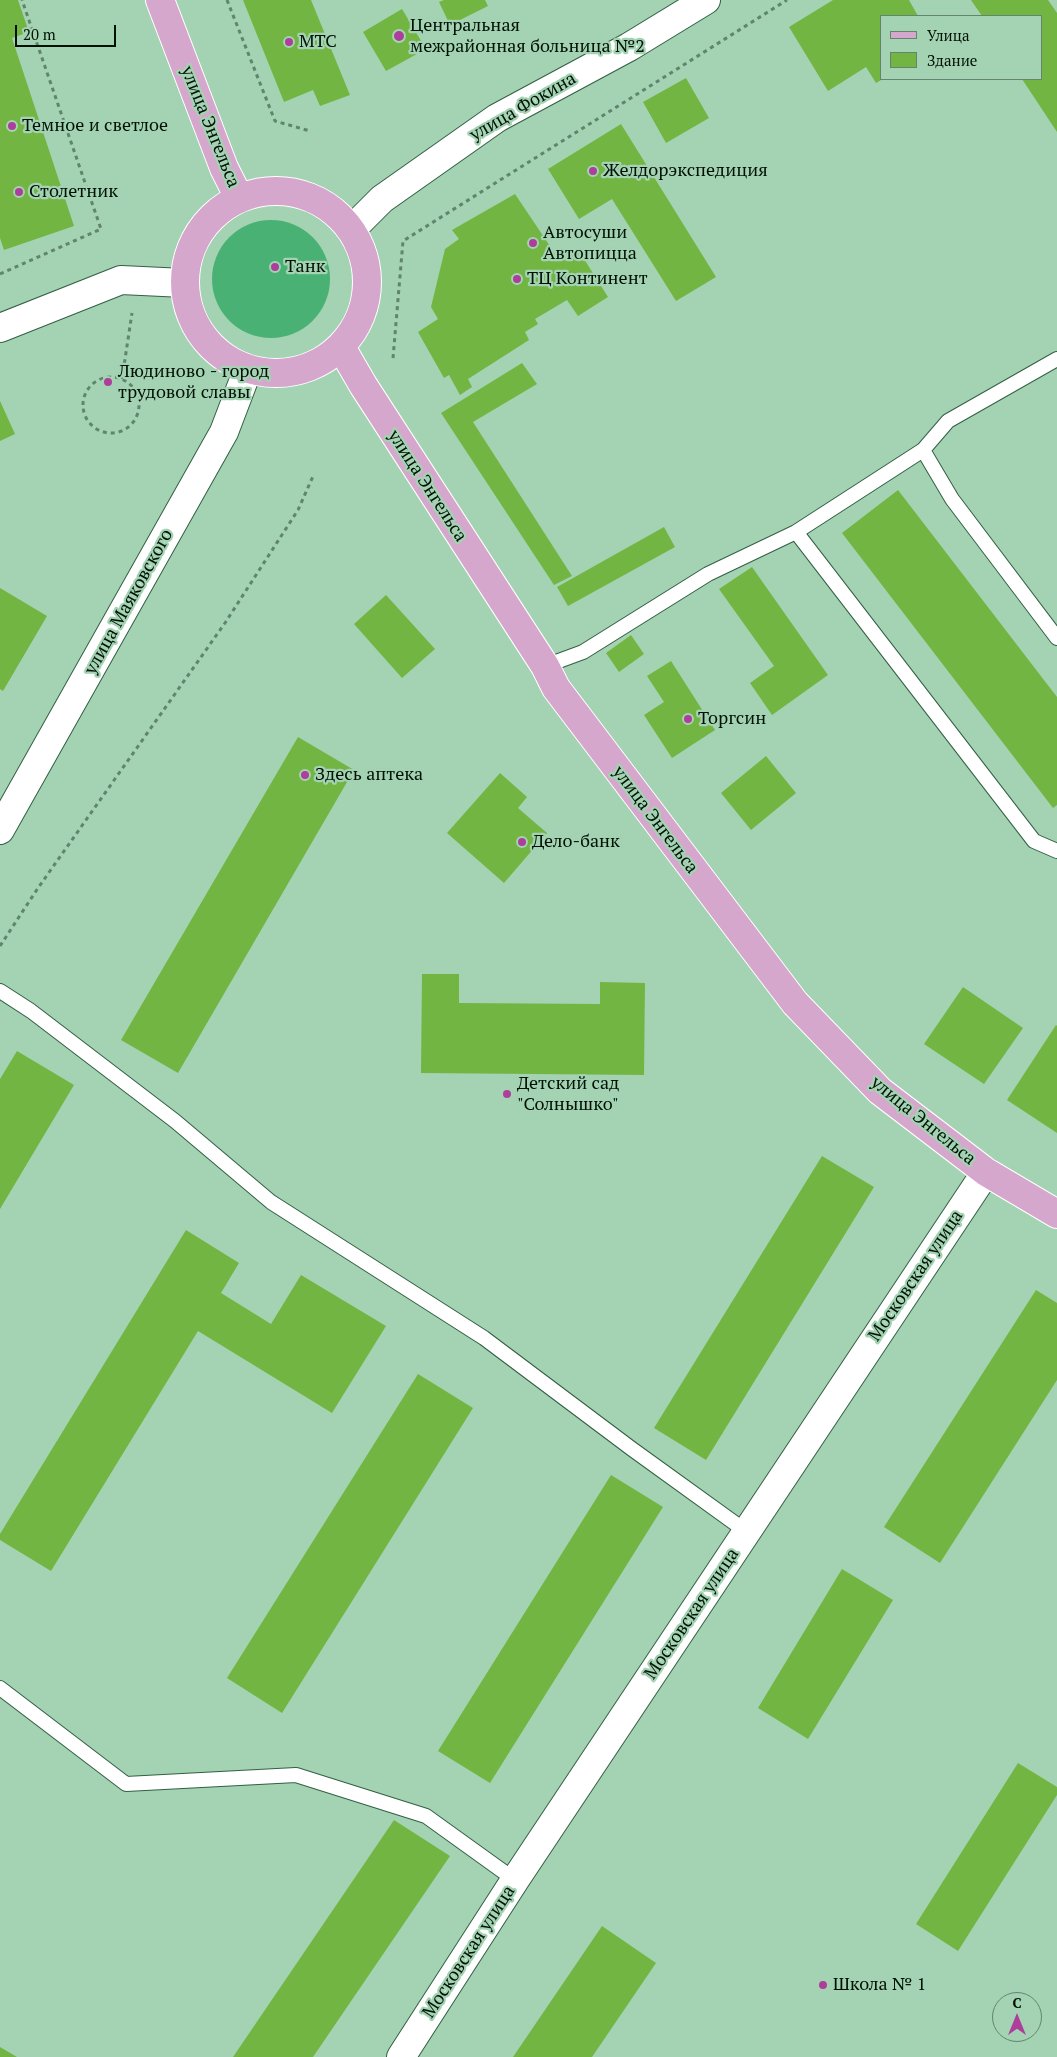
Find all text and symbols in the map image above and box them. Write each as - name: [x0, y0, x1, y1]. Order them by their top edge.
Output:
- scale bar: [18, 15, 119, 47]
- place label: Центральная межрайонная больница №2: [410, 15, 645, 58]
- legend: [880, 15, 1042, 80]
- text: 20 m: [23, 24, 56, 44]
- text: Улица: [927, 25, 970, 45]
- marker: Центральная межрайонная больница №2: [392, 29, 406, 43]
- place label: МТС: [299, 31, 337, 53]
- marker: МТС: [283, 36, 295, 48]
- text: Здание: [927, 50, 977, 70]
- street label: улица Энгельса: [176, 63, 244, 191]
- street label: улица Фокина: [466, 68, 580, 146]
- place label: Темное и светлое: [22, 115, 168, 137]
- marker: Темное и светлое: [6, 120, 18, 132]
- place label: Желдорэкспедиция: [603, 160, 768, 182]
- marker: Желдорэкспедиция: [587, 165, 599, 177]
- place label: Столетник: [29, 181, 118, 203]
- marker: Столетник: [13, 186, 25, 198]
- place label: Автосуши Автопицца: [543, 222, 637, 264]
- marker: Автосуши Автопицца: [527, 237, 539, 249]
- place label: Танк: [285, 256, 325, 278]
- marker: Танк: [269, 261, 281, 273]
- place label: ТЦ Континент: [527, 268, 648, 290]
- marker: ТЦ Континент: [511, 273, 523, 285]
- place label: Людиново - город трудовой славы: [118, 361, 269, 404]
- marker: Людиново - город трудовой славы: [102, 376, 114, 388]
- street label: улица Энгельса: [383, 426, 471, 546]
- street label: улица Маяковского: [80, 526, 178, 678]
- place label: Торгсин: [698, 708, 766, 730]
- marker: Торгсин: [682, 713, 694, 725]
- street label: улица Энгельса: [608, 762, 702, 878]
- place label: Здесь аптека: [315, 764, 423, 786]
- marker: Здесь аптека: [299, 769, 311, 781]
- place label: Дело-банк: [532, 831, 620, 853]
- marker: Дело-банк: [516, 836, 528, 848]
- street label: улица Энгельса: [866, 1072, 980, 1170]
- place label: Детский сад "Солнышко": [517, 1073, 619, 1116]
- marker: Детский сад "Солнышко": [501, 1088, 513, 1100]
- street label: Московская улица: [864, 1206, 968, 1346]
- street label: Московская улица: [640, 1544, 744, 1684]
- street label: Московская улица: [418, 1882, 520, 2022]
- place label: Школа № 1: [833, 1974, 926, 1996]
- marker: Школа № 1: [817, 1979, 829, 1991]
- north arrow: [992, 1992, 1042, 2042]
- text: С: [1012, 1993, 1022, 2012]

